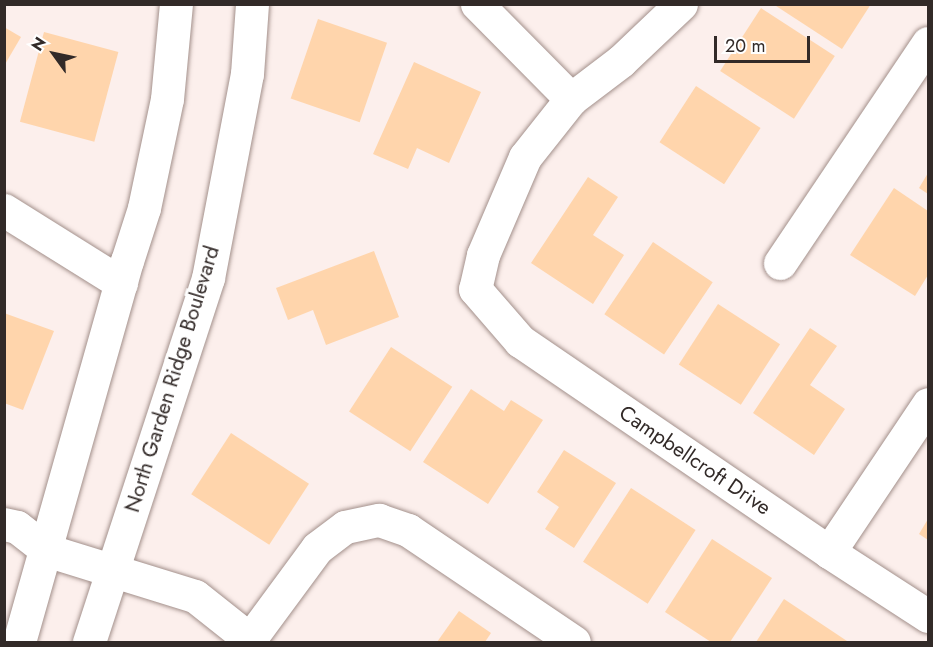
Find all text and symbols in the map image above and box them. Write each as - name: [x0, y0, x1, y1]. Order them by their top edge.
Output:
- north arrow: [24, 24, 84, 84]
- scale bar: [717, 24, 813, 62]
- text: N: [25, 32, 52, 56]
- text: 20 m: [725, 33, 765, 59]
- street label: North Garden Ridge Boulevard: [119, 243, 225, 515]
- street label: Campbellcroft Drive: [614, 400, 776, 520]

